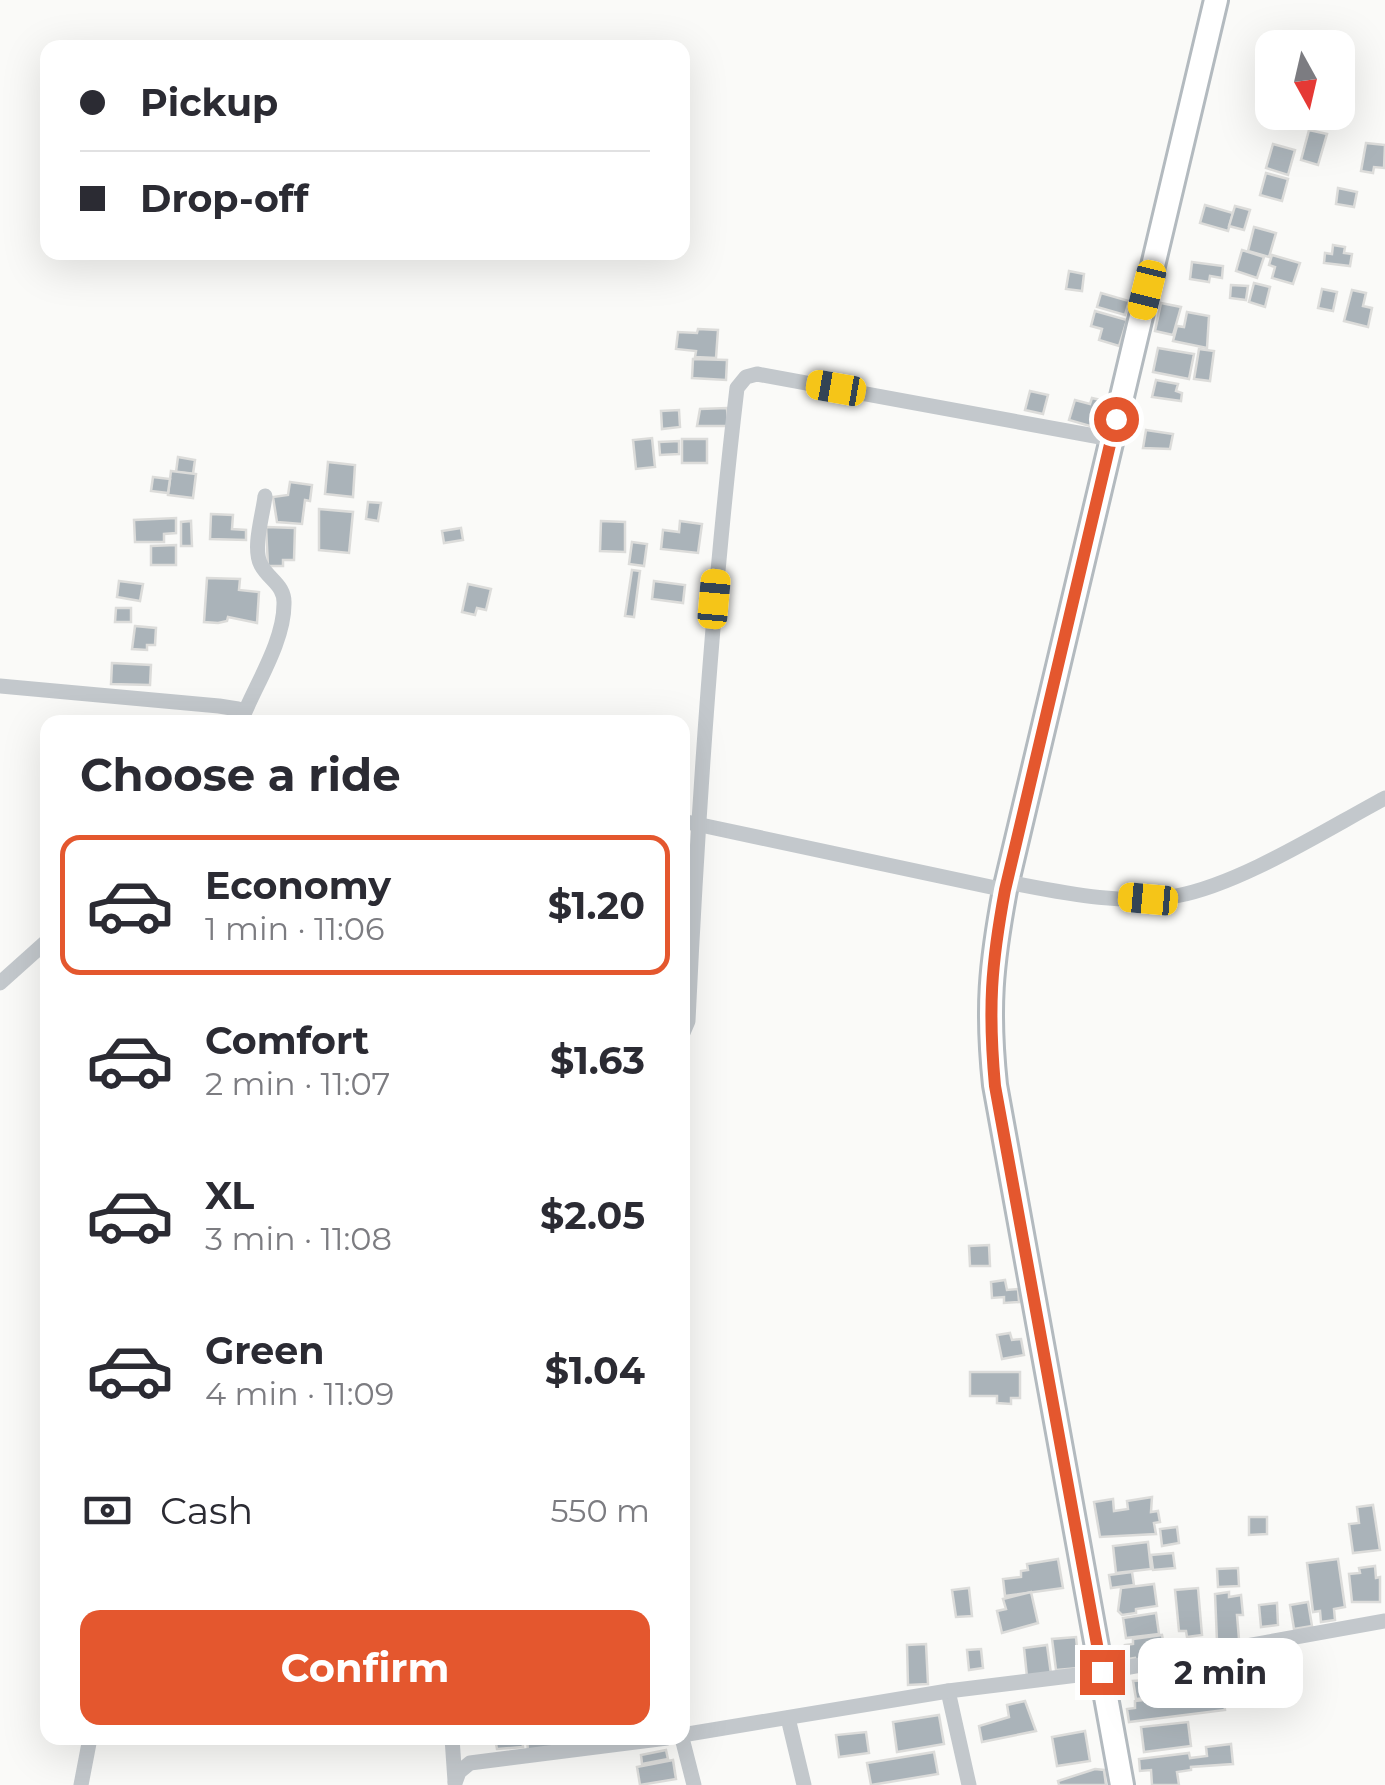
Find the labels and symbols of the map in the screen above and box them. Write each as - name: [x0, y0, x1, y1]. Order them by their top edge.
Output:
- north arrow: [1255, 30, 1355, 130]
- car: [1125, 257, 1169, 323]
- car: [804, 368, 868, 408]
- route start: [1094, 397, 1139, 442]
- car: [696, 568, 732, 630]
- car: [1117, 881, 1179, 917]
- callout: 2 min: [1137, 1637, 1302, 1707]
- route end: [1080, 1650, 1125, 1695]

